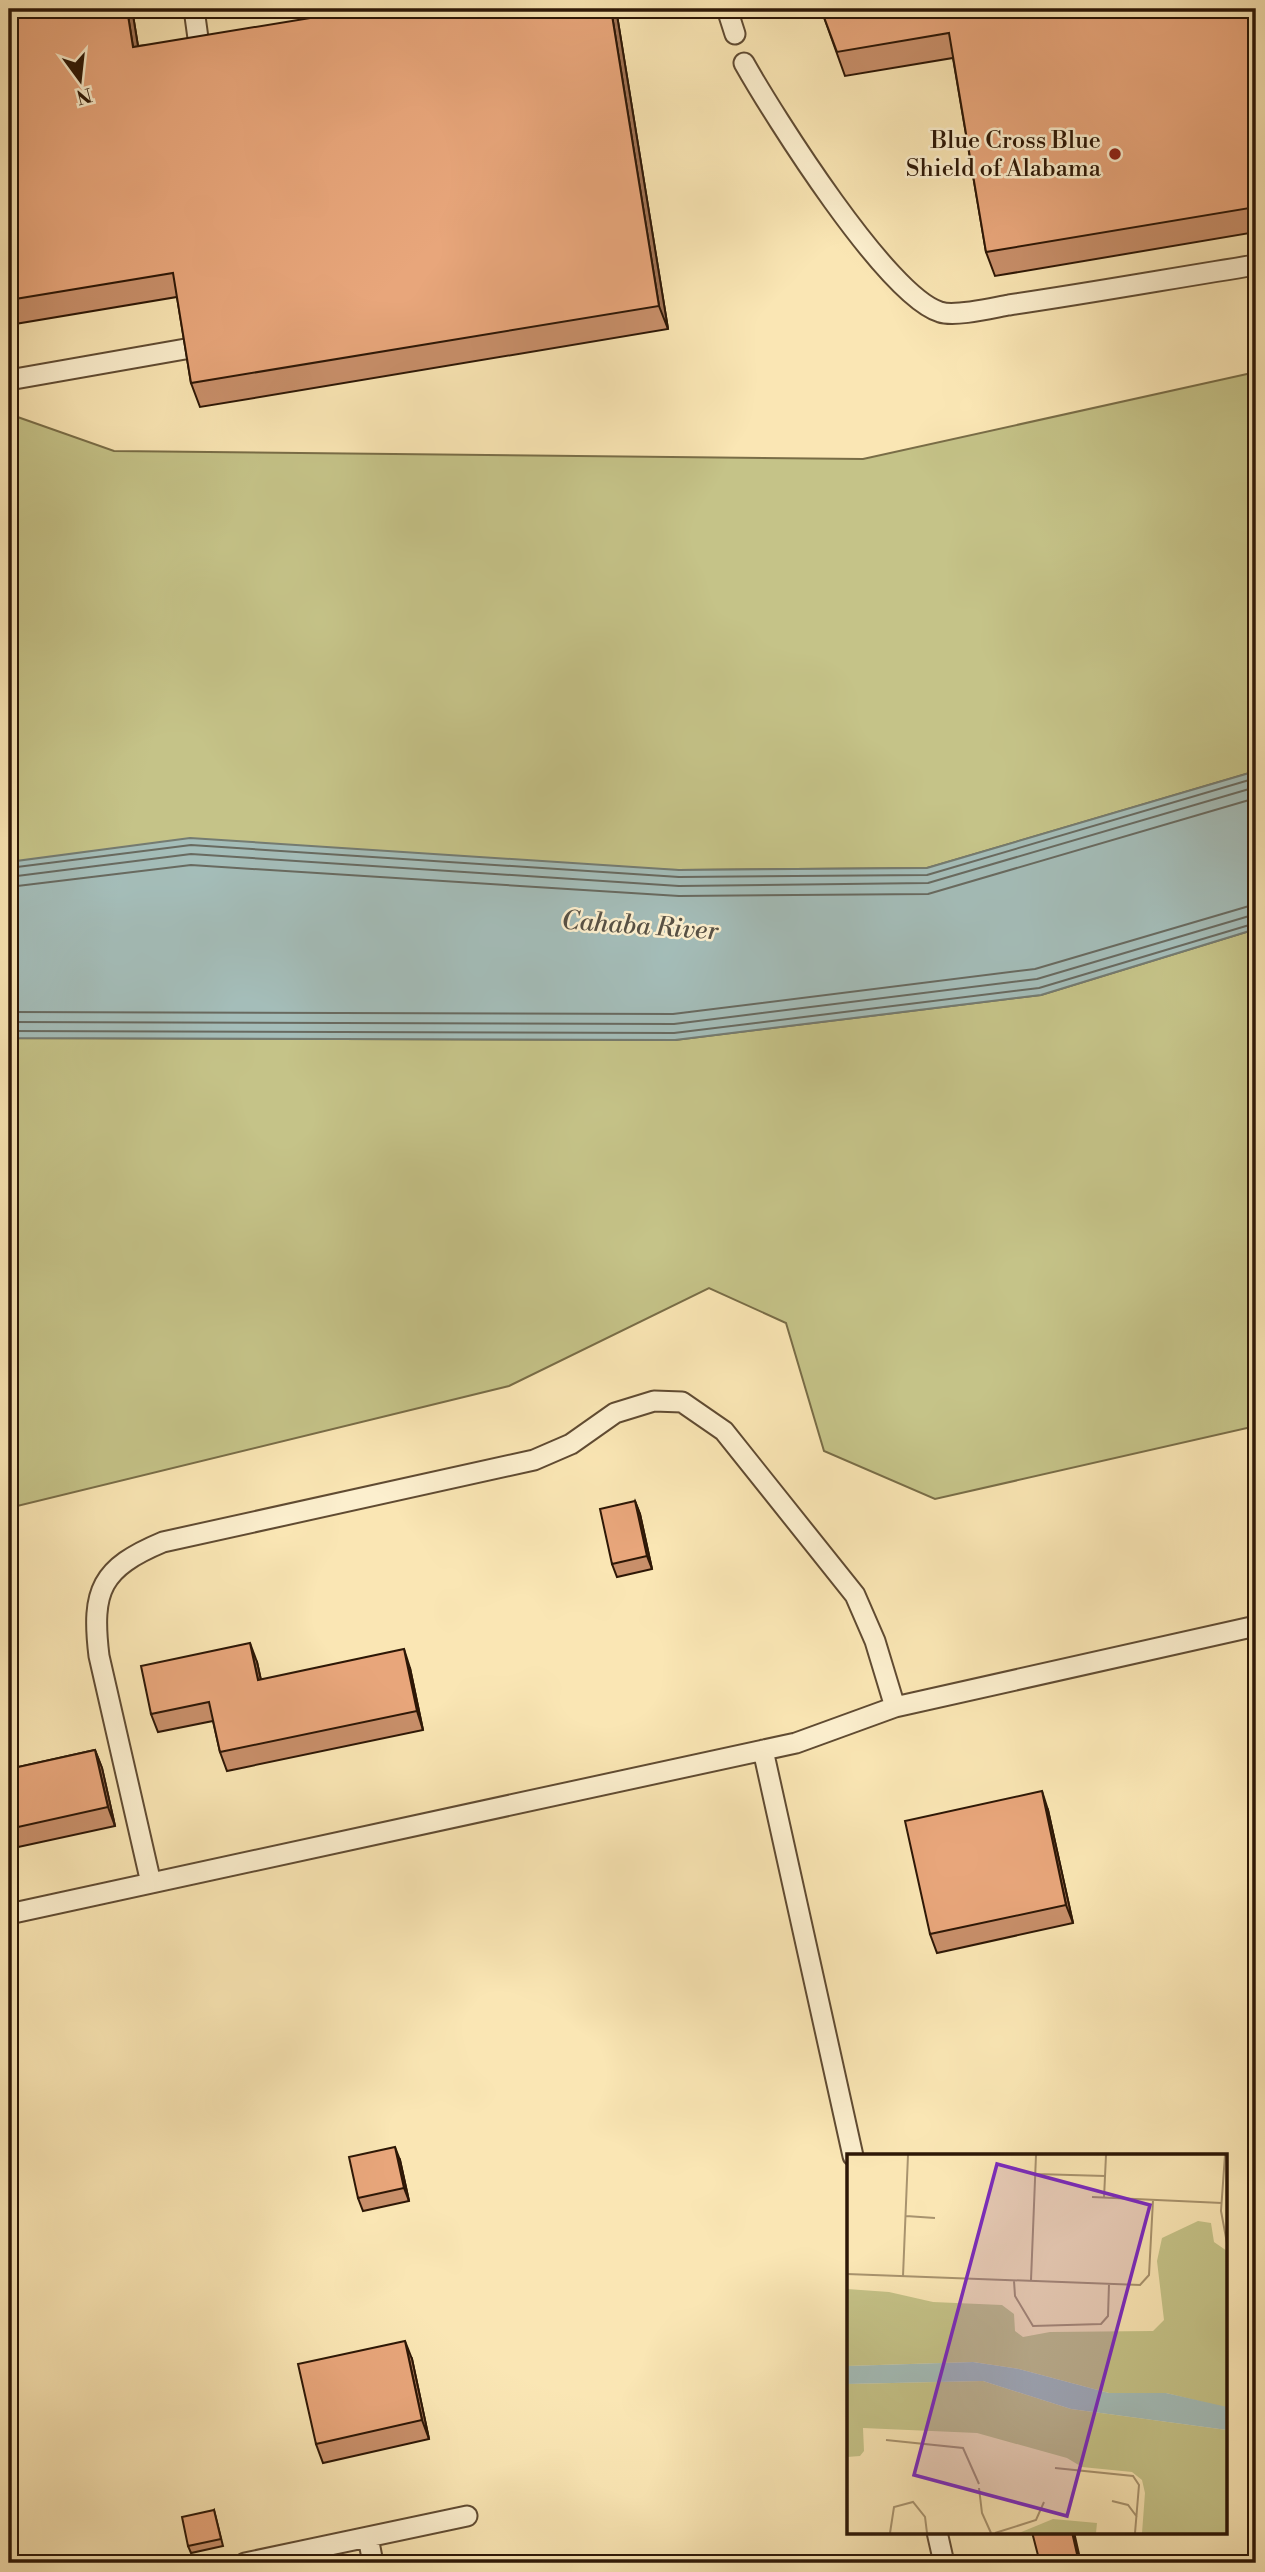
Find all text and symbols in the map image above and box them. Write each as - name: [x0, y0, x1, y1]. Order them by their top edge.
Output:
- north arrow: [46, 46, 116, 116]
- text: N: [74, 82, 95, 109]
- place label: Blue Cross Blue Shield of Alabama: [906, 126, 1102, 184]
- marker: Blue Cross Blue Shield of Alabama: [1107, 146, 1123, 162]
- water label: Cahaba River: [561, 905, 720, 947]
- inset map: [847, 2154, 1226, 2534]

